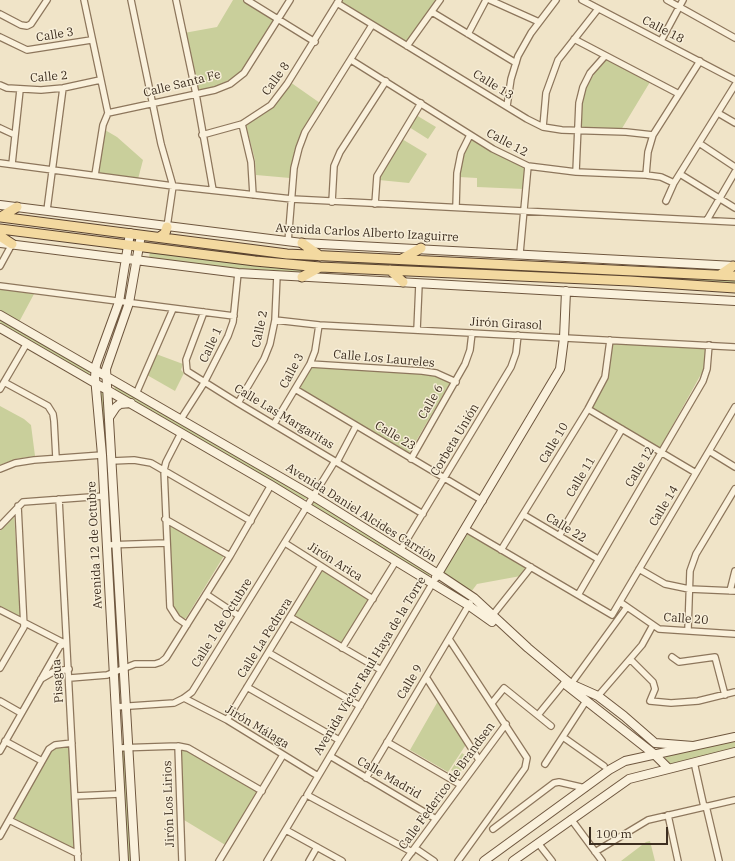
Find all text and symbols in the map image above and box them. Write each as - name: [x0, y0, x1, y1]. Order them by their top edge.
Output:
- street label: Calle 18: [640, 13, 686, 47]
- street label: Calle 3: [35, 25, 75, 45]
- street label: Calle 8: [259, 59, 293, 99]
- street label: Calle Santa Fe: [142, 67, 222, 101]
- street label: Calle 13: [470, 67, 516, 103]
- street label: Calle 2: [30, 68, 68, 86]
- street label: Calle 12: [484, 126, 530, 160]
- street label: Avenida Carlos Alberto Izaguirre: [275, 221, 459, 245]
- street label: Calle 2: [249, 309, 271, 349]
- street label: Jirón Girasol: [470, 315, 542, 333]
- street label: Calle 1: [196, 325, 226, 365]
- street label: Calle Los Laureles: [333, 347, 435, 371]
- street label: Calle 3: [277, 351, 307, 391]
- street label: Calle Las Margaritas: [231, 381, 337, 453]
- street label: Calle 6: [415, 382, 447, 422]
- street label: Corbeta Unión: [428, 401, 482, 479]
- street label: Calle 23: [372, 418, 418, 454]
- street label: Calle 10: [536, 420, 572, 466]
- street label: Calle 12: [622, 444, 658, 490]
- street label: Calle 11: [563, 454, 599, 500]
- street label: Avenida Daniel Alcides Carrión: [283, 460, 439, 566]
- street label: Avenida 12 de Octubre: [84, 481, 106, 609]
- street label: Calle 14: [646, 483, 682, 529]
- street label: Calle 22: [543, 510, 589, 546]
- street label: Jirón Arica: [305, 540, 365, 584]
- street label: Avenida Victor Raul Haya de la Torre: [311, 574, 429, 758]
- street label: Calle 1 de Octubre: [189, 576, 255, 670]
- street label: Calle La Pedrera: [235, 595, 295, 681]
- street label: Calle 20: [663, 610, 709, 628]
- street label: Pisagua: [49, 658, 67, 704]
- street label: Calle 9: [394, 662, 426, 702]
- street label: Jirón Málaga: [222, 702, 292, 752]
- street label: Calle Federico de Brandsen: [396, 719, 498, 853]
- street label: Calle Madrid: [355, 754, 423, 802]
- street label: Jirón Los Lirios: [160, 760, 178, 848]
- scale bar: [591, 819, 670, 845]
- text: 100 m: [596, 826, 632, 841]

